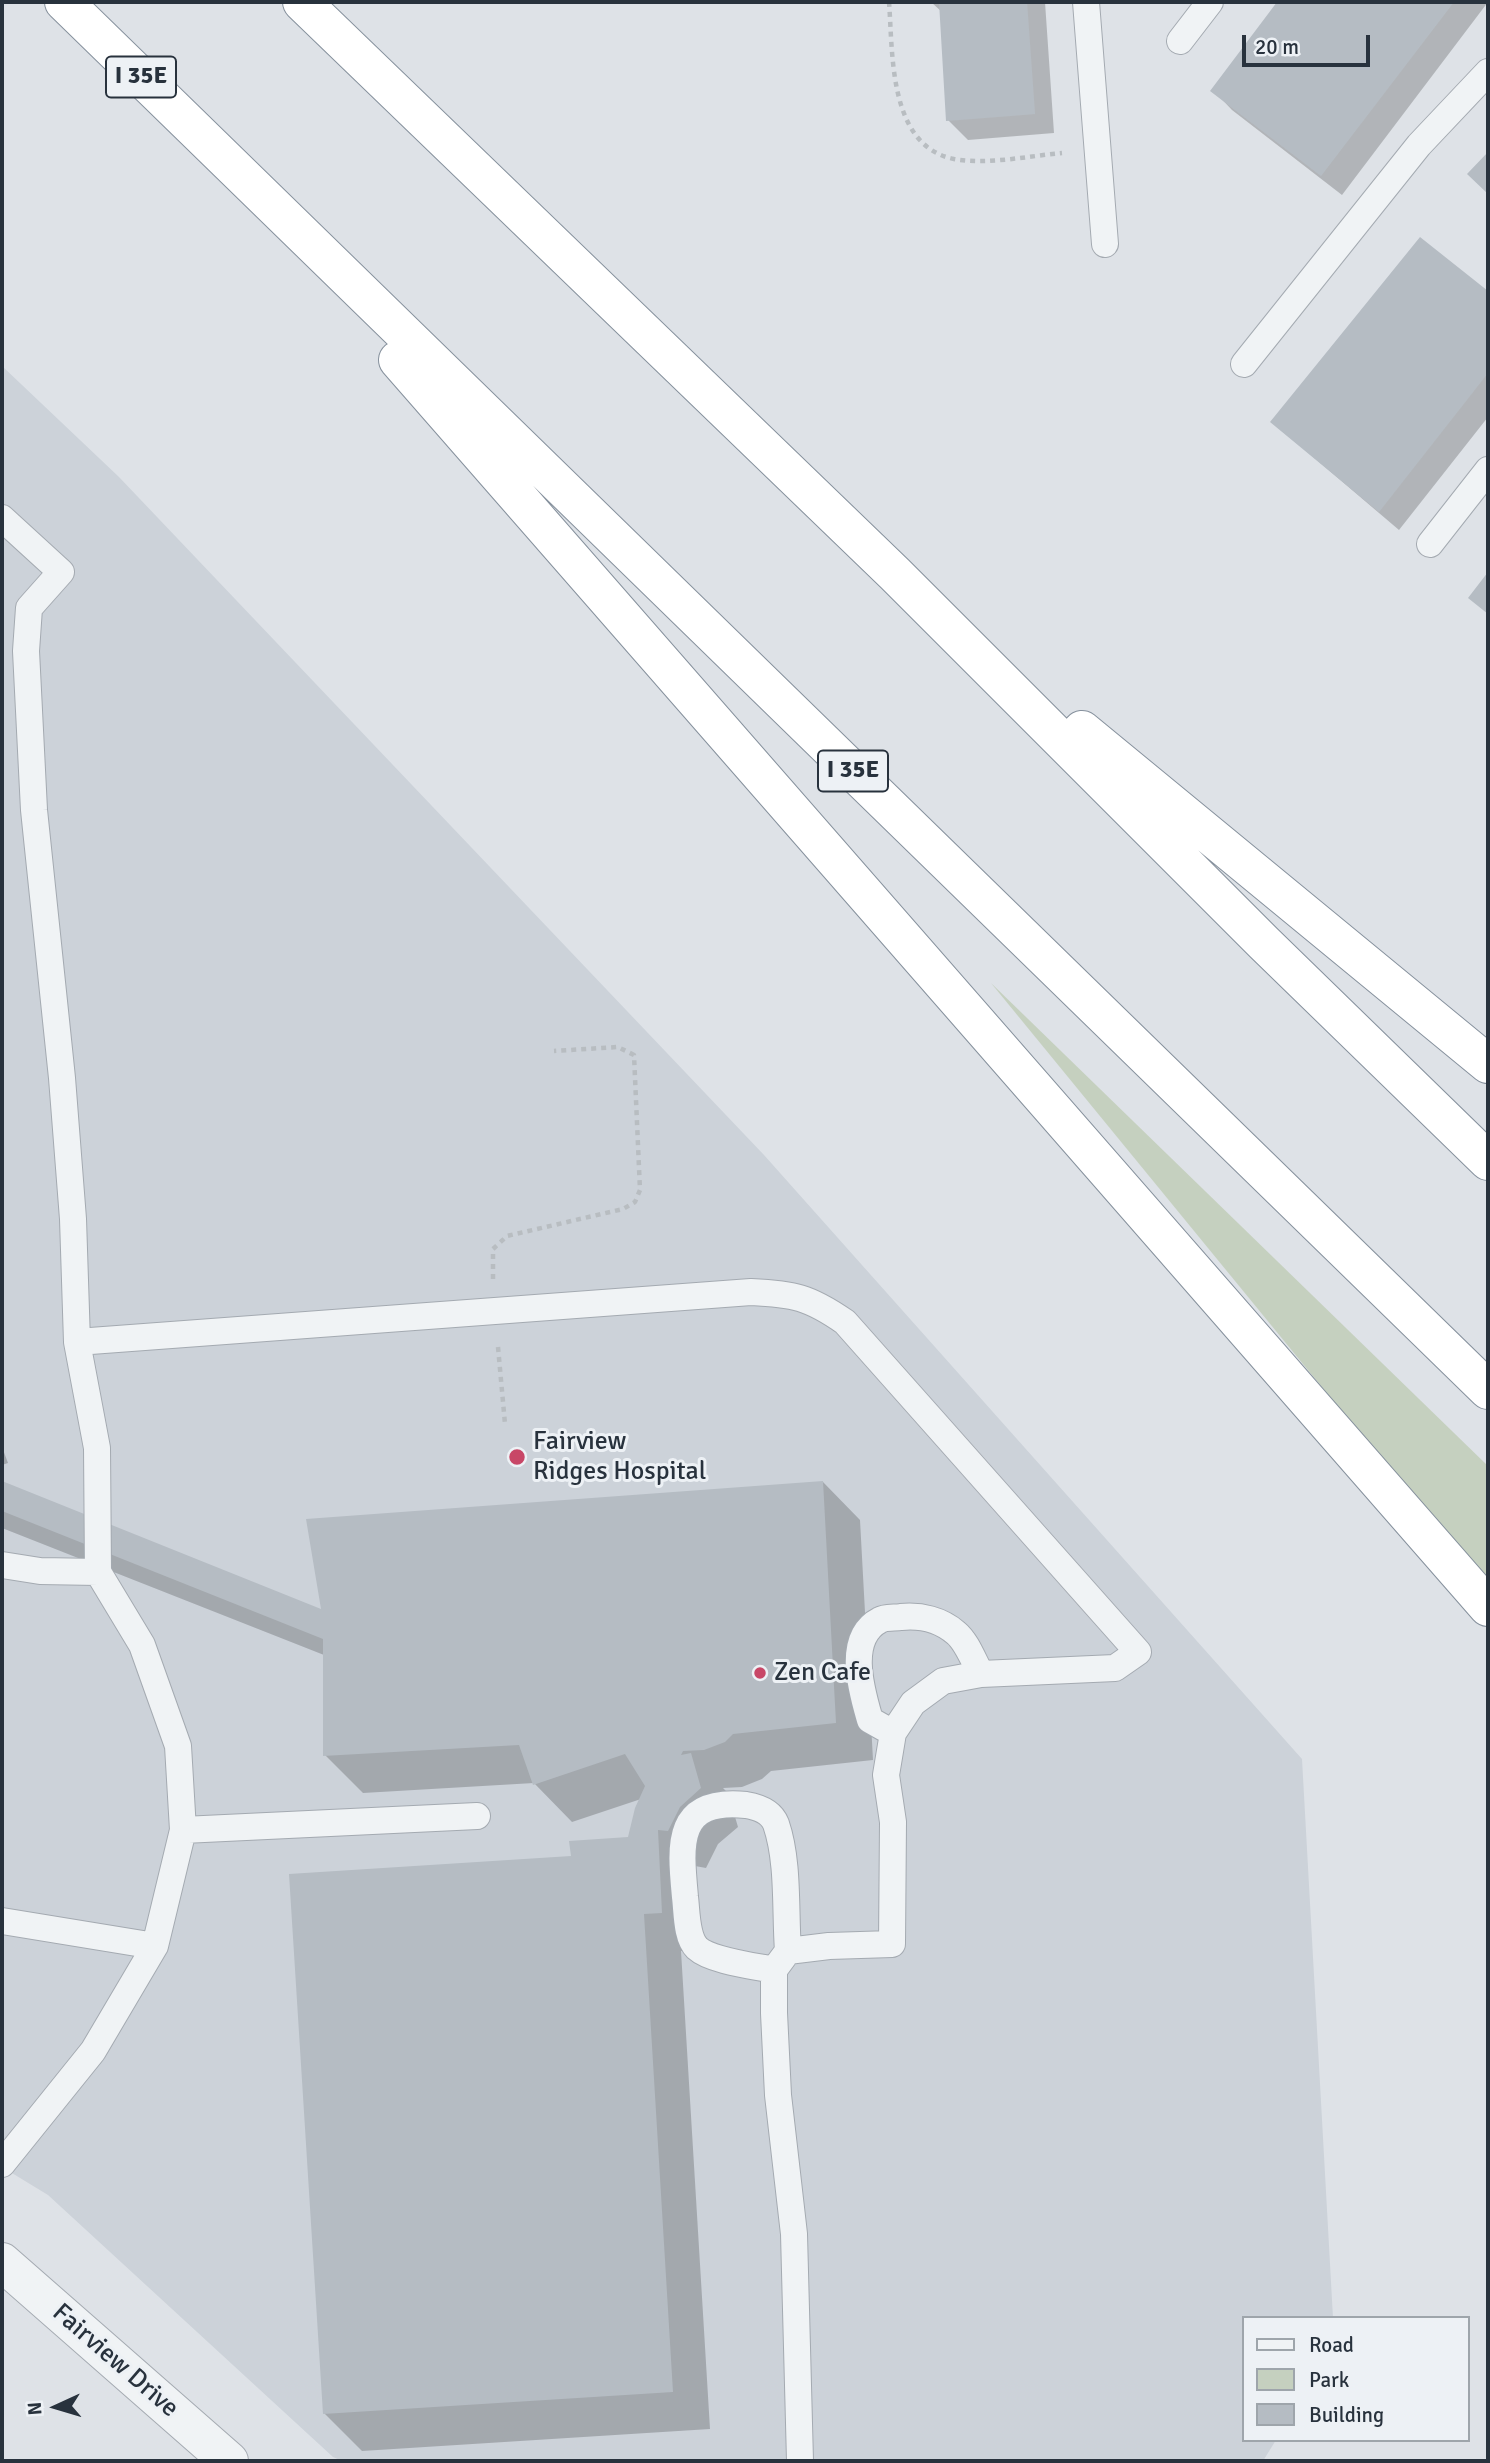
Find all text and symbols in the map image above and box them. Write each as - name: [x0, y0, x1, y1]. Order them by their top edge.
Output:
- scale bar: [1245, 21, 1373, 65]
- text: 20 m: [1255, 34, 1299, 60]
- road number: I 35E: [106, 56, 176, 98]
- road number: I 35E: [818, 750, 888, 792]
- place label: Fairview Ridges Hospital: [533, 1426, 706, 1488]
- marker: Fairview Ridges Hospital: [507, 1447, 527, 1467]
- place label: Zen Cafe: [774, 1657, 871, 1689]
- marker: Zen Cafe: [752, 1665, 768, 1681]
- street label: Fairview Drive: [45, 2298, 185, 2424]
- legend: [1242, 2316, 1469, 2442]
- text: Road: [1309, 2332, 1354, 2358]
- text: Park: [1309, 2367, 1349, 2393]
- north arrow: [21, 2372, 91, 2442]
- text: N: [23, 2401, 47, 2416]
- text: Building: [1309, 2402, 1384, 2428]

